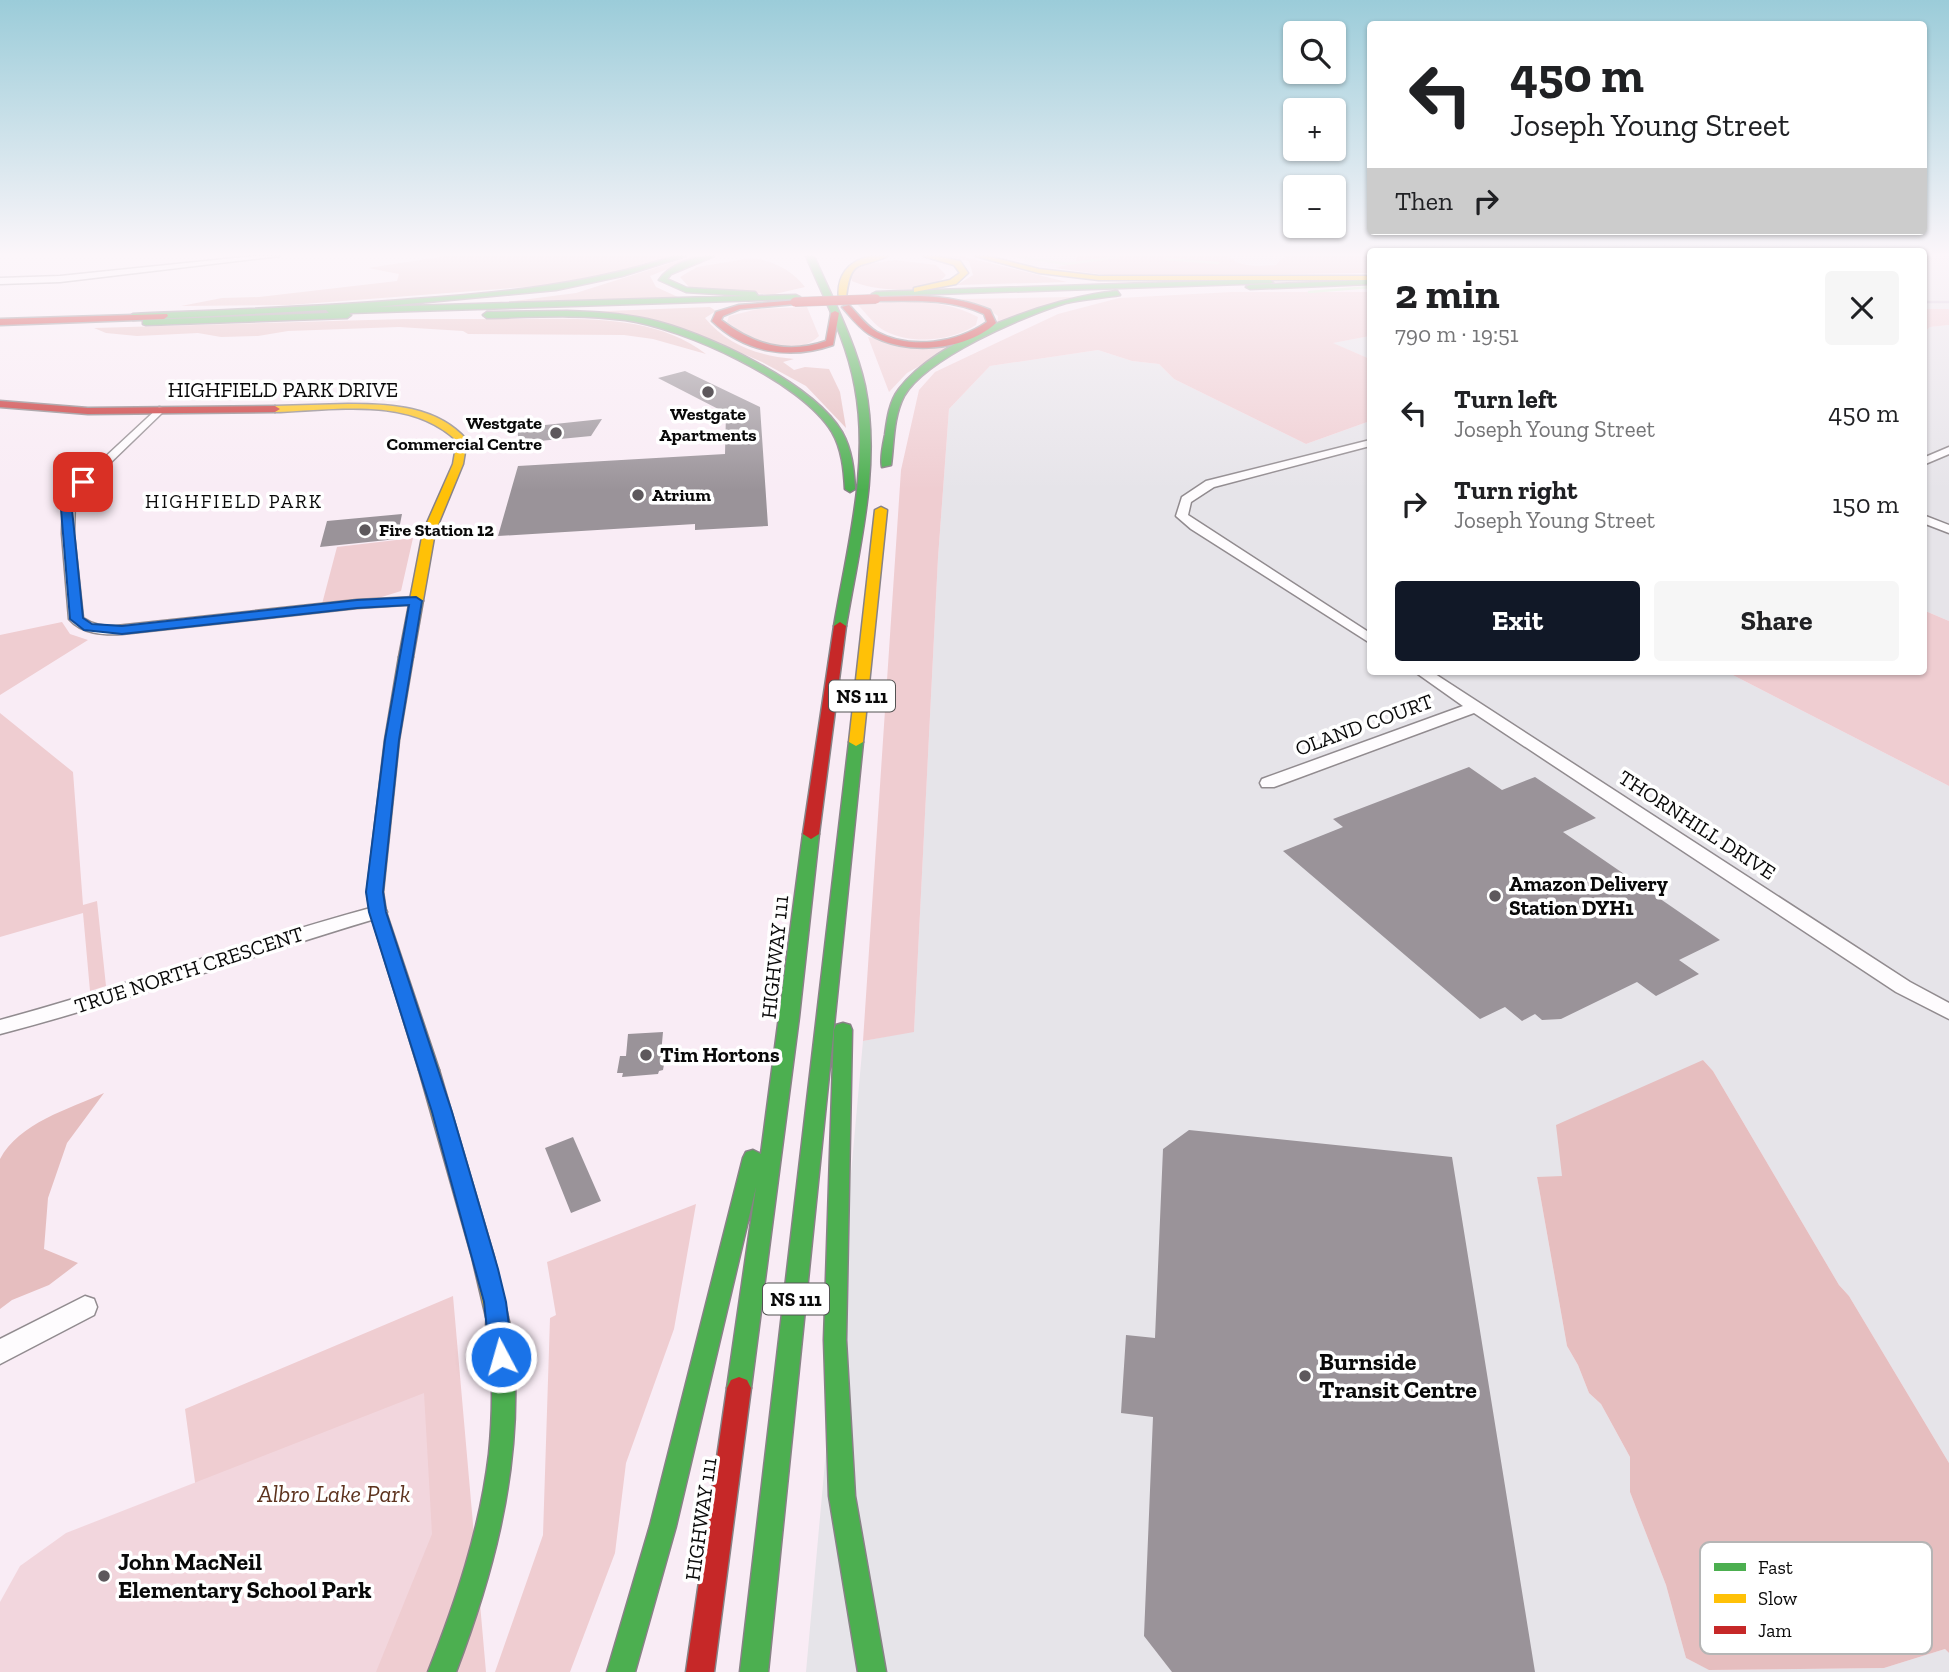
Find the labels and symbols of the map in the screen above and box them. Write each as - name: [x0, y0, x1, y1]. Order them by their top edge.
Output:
- street label: HIGHFIELD PARK DRIVE: [168, 377, 398, 402]
- marker: Westgate Apartments: [700, 384, 716, 400]
- place label: Westgate Apartments: [659, 403, 757, 446]
- place label: Westgate Commercial Centre: [387, 412, 542, 455]
- marker: Westgate Commercial Centre: [548, 425, 564, 441]
- pin: [53, 452, 113, 512]
- place label: Atrium: [652, 484, 711, 506]
- marker: Atrium: [630, 487, 646, 503]
- district label: HIGHFIELD PARK: [145, 490, 323, 513]
- place label: Fire Station 12: [379, 519, 494, 541]
- marker: Fire Station 12: [357, 522, 373, 538]
- road number: NS 111: [829, 680, 895, 712]
- street label: OLAND COURT: [1292, 688, 1436, 761]
- street label: THORNHILL DRIVE: [1614, 765, 1780, 885]
- place label: Amazon Delivery Station DYH1: [1509, 871, 1668, 920]
- marker: Amazon Delivery Station DYH1: [1487, 888, 1503, 904]
- street label: HIGHWAY 111: [756, 894, 793, 1020]
- street label: TRUE NORTH CRESCENT: [71, 921, 306, 1018]
- place label: Tim Hortons: [660, 1042, 780, 1067]
- marker: Tim Hortons: [638, 1047, 654, 1063]
- road number: NS 111: [763, 1284, 829, 1315]
- position arrow: [464, 1320, 538, 1394]
- place label: Burnside Transit Centre: [1319, 1347, 1477, 1404]
- marker: Burnside Transit Centre: [1297, 1368, 1313, 1384]
- street label: HIGHWAY 111: [679, 1456, 722, 1582]
- park label: Albro Lake Park: [256, 1479, 411, 1508]
- legend: [1700, 1542, 1932, 1654]
- place label: John MacNeil Elementary School Park: [118, 1547, 372, 1604]
- text: Fast: [1758, 1556, 1793, 1579]
- marker: John MacNeil Elementary School Park: [96, 1568, 112, 1584]
- text: Slow: [1758, 1587, 1798, 1610]
- text: Jam: [1758, 1619, 1792, 1642]

